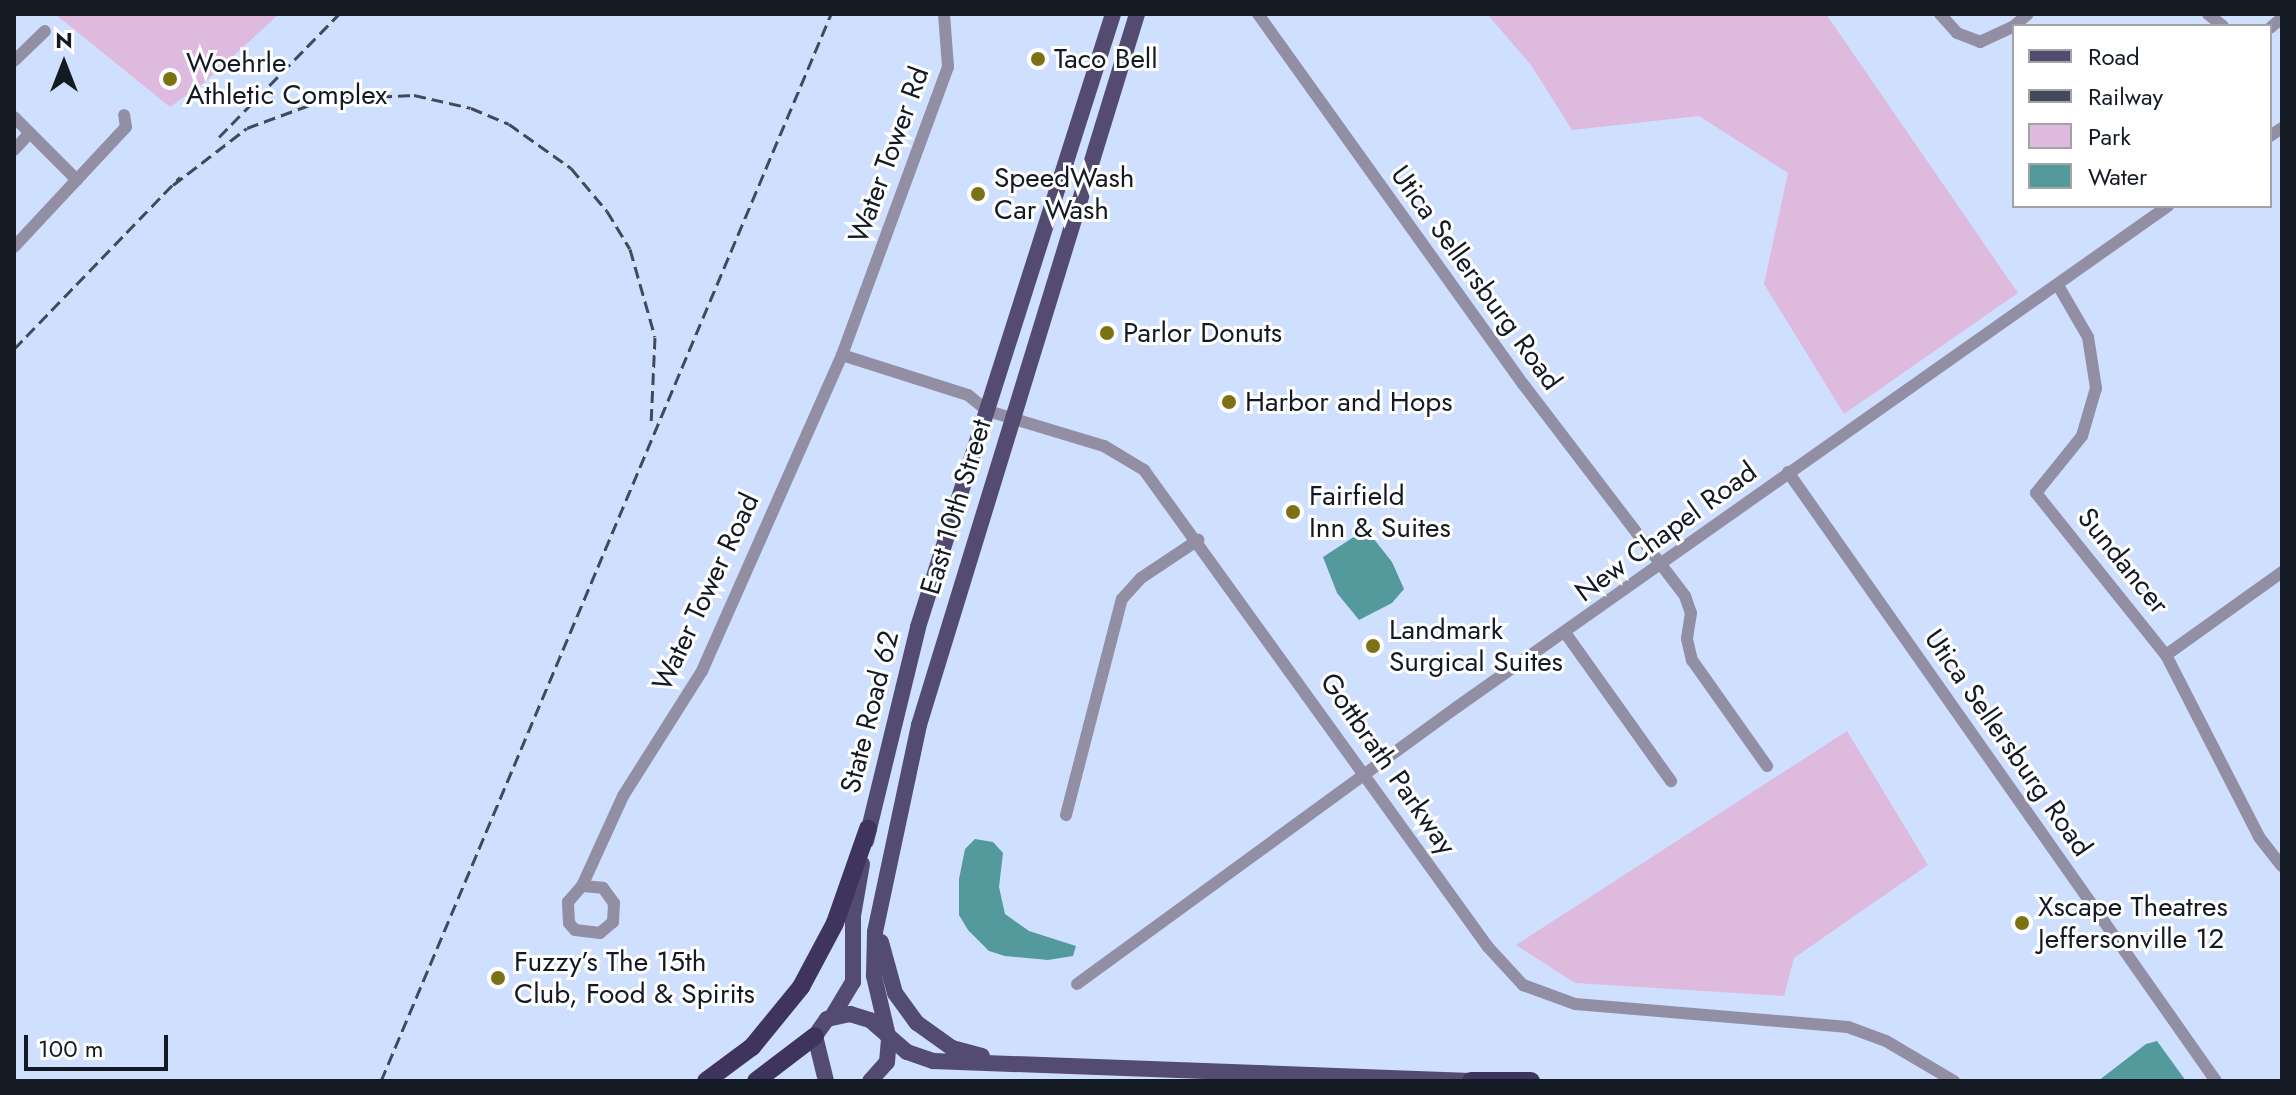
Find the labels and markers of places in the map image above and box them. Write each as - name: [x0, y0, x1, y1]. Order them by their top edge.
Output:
- place label: Taco Bell: [1054, 42, 1158, 76]
- place label: Woehrle Athletic Complex: [186, 46, 387, 112]
- marker: Taco Bell: [1029, 50, 1047, 68]
- marker: Woehrle Athletic Complex: [161, 70, 179, 88]
- place label: SpeedWash Car Wash: [994, 161, 1134, 227]
- marker: SpeedWash Car Wash: [969, 185, 987, 203]
- place label: Parlor Donuts: [1123, 316, 1282, 350]
- marker: Parlor Donuts: [1098, 324, 1116, 342]
- place label: Harbor and Hops: [1245, 385, 1452, 419]
- marker: Harbor and Hops: [1220, 393, 1238, 411]
- place label: Fairfield Inn & Suites: [1309, 479, 1451, 545]
- marker: Fairfield Inn & Suites: [1284, 503, 1302, 521]
- place label: Landmark Surgical Suites: [1389, 613, 1563, 679]
- marker: Landmark Surgical Suites: [1364, 637, 1382, 655]
- place label: Xscape Theatres Jeffersonville 12: [2038, 890, 2228, 956]
- marker: Xscape Theatres Jeffersonville 12: [2013, 914, 2031, 932]
- place label: Fuzzy’s The 15th Club, Food & Spirits: [514, 945, 755, 1011]
- marker: Fuzzy’s The 15th Club, Food & Spirits: [489, 969, 507, 987]

